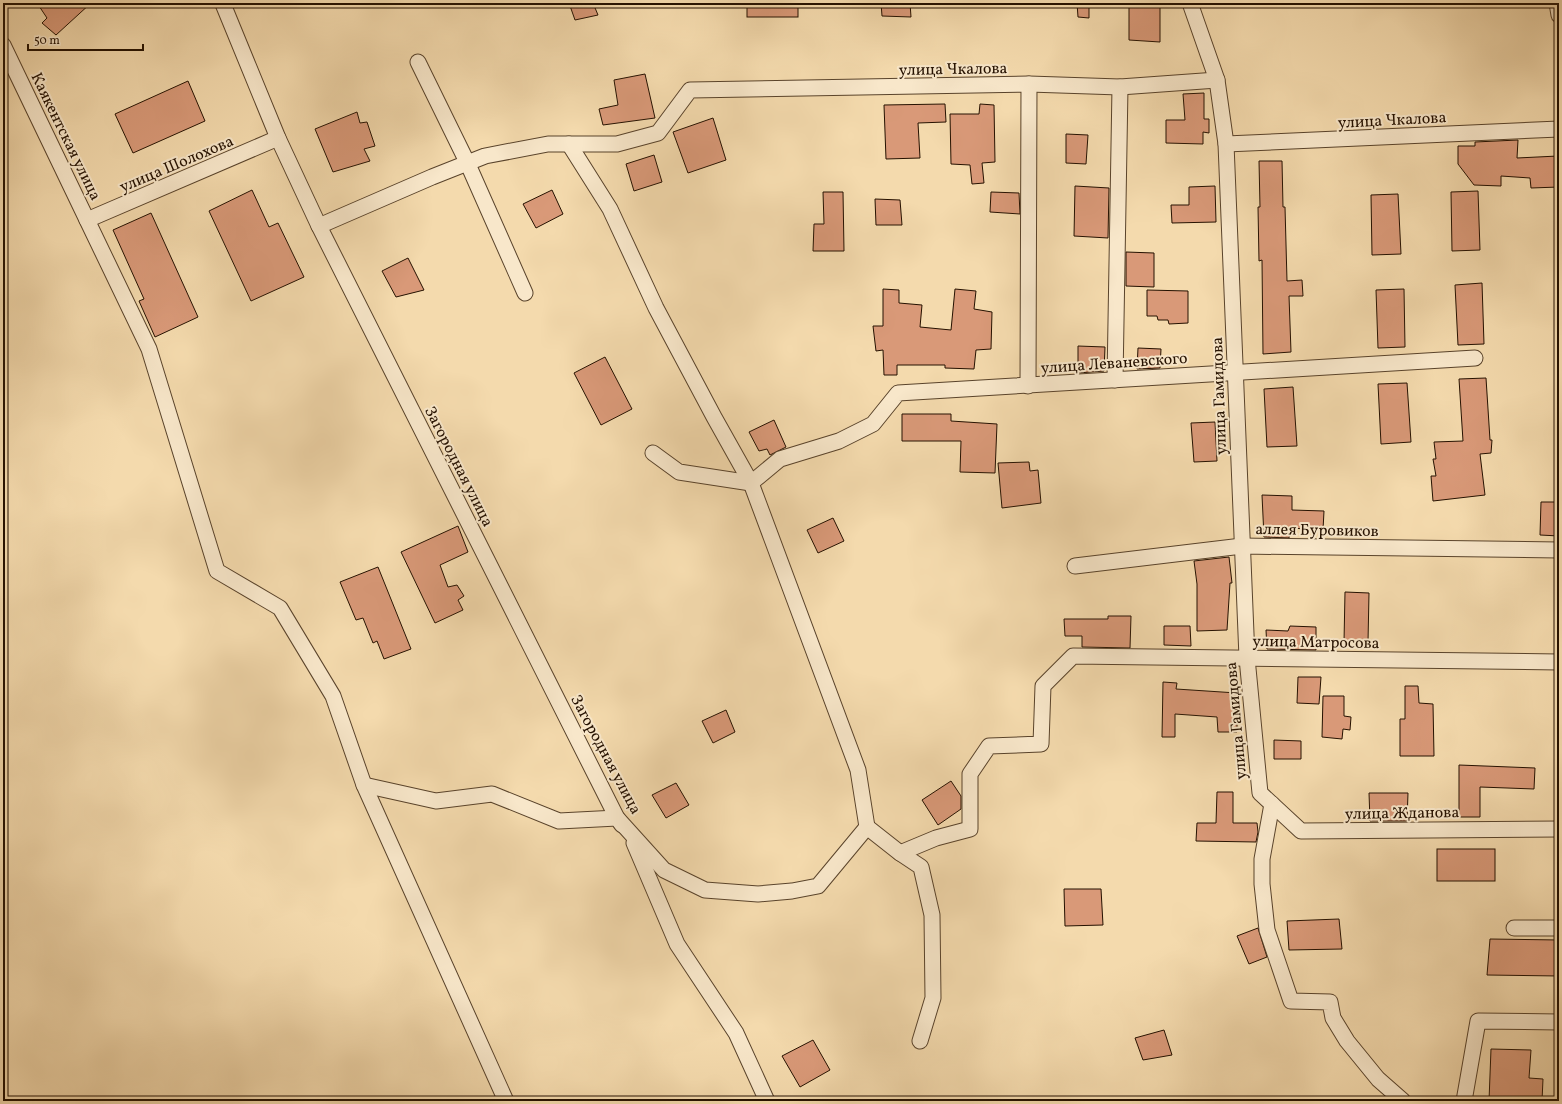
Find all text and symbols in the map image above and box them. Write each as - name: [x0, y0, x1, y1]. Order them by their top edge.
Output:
- scale bar: [28, 26, 143, 52]
- text: 50 m: [34, 33, 60, 49]
- street label: улица Чкалова: [898, 58, 1008, 82]
- street label: Каякентская улица: [25, 69, 106, 205]
- street label: улица Чкалова: [1337, 107, 1447, 135]
- street label: улица Шолохова: [116, 131, 237, 199]
- street label: улица Гамидова: [1207, 337, 1233, 455]
- street label: улица Леваневского: [1040, 348, 1188, 380]
- street label: Загородная улица: [418, 403, 498, 531]
- street label: аллея Буровиков: [1255, 519, 1379, 543]
- street label: улица Матросова: [1252, 631, 1380, 655]
- street label: улица Гамидова: [1221, 661, 1253, 781]
- street label: Загородная улица: [564, 691, 646, 819]
- street label: улица Жданова: [1345, 802, 1460, 826]

